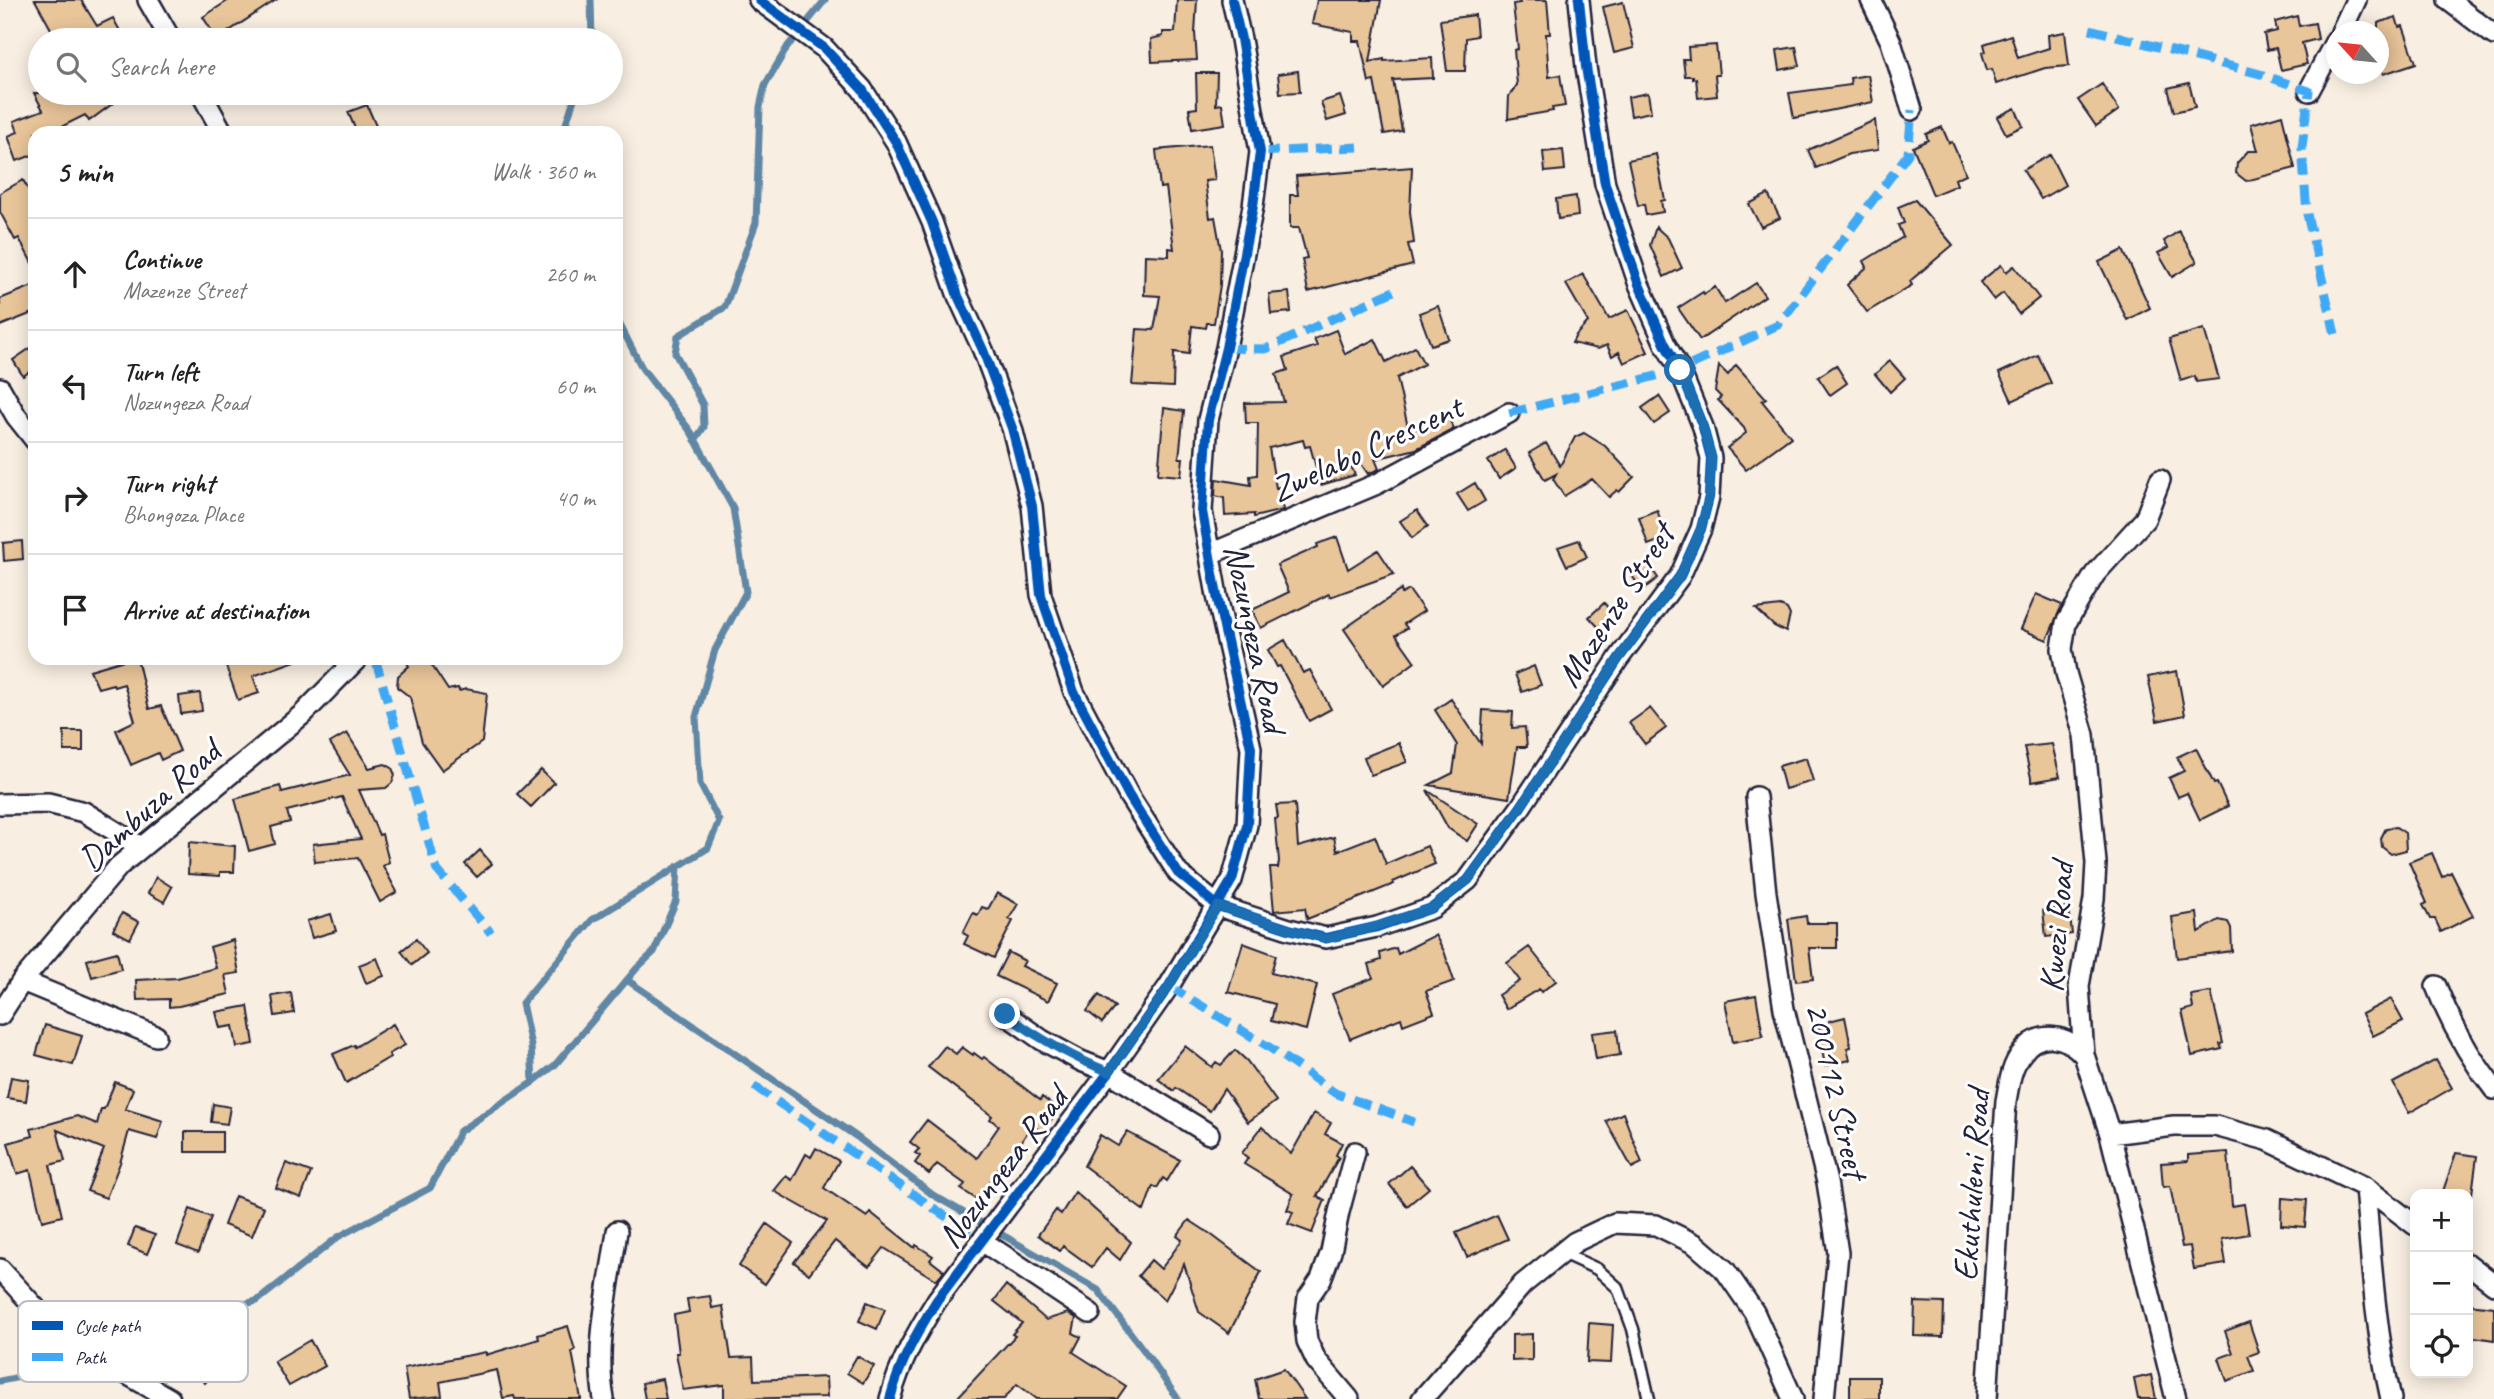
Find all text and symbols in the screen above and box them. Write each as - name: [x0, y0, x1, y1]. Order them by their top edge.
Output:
- north arrow: [2326, 21, 2389, 84]
- search box: [28, 28, 623, 105]
- icon: search: [52, 48, 90, 86]
- text: Search here: [108, 50, 214, 83]
- text: 5 min: [56, 153, 113, 191]
- text: Walk · 360 m: [491, 157, 595, 186]
- text: Continue: [123, 243, 201, 276]
- icon: ahead: [56, 255, 94, 293]
- text: 260 m: [546, 260, 595, 289]
- text: Mazenze Street: [123, 276, 245, 305]
- route start: [1664, 354, 1695, 385]
- text: Turn left: [123, 355, 198, 388]
- icon: left: [56, 367, 94, 405]
- text: 60 m: [556, 372, 595, 401]
- street label: Zwelabo Crescent: [1263, 383, 1472, 512]
- text: Nozungeza Road: [123, 388, 248, 417]
- text: Turn right: [123, 467, 214, 500]
- icon: right: [56, 479, 94, 517]
- text: 40 m: [556, 484, 595, 513]
- text: Bhongoza Place: [123, 500, 243, 529]
- street label: Mazenze Street: [1546, 511, 1687, 695]
- street label: Nozungeza Road: [1214, 540, 1298, 741]
- icon: arrive: [56, 591, 94, 629]
- text: Arrive at destination: [123, 594, 309, 627]
- street label: Dambuza Road: [69, 726, 234, 881]
- street label: Kwezi Road: [2028, 855, 2085, 994]
- route end: [989, 998, 1020, 1029]
- street label: 200112 Street: [1794, 998, 1880, 1187]
- street label: Nozungeza Road: [927, 1073, 1081, 1257]
- street label: Ekuthuleni Road: [1942, 1082, 2001, 1282]
- map controls: [2410, 1189, 2473, 1378]
- button: +: [2410, 1189, 2473, 1252]
- button: −: [2410, 1252, 2473, 1315]
- legend: [18, 1301, 248, 1382]
- text: Cycle path: [75, 1314, 141, 1338]
- button: locate: [2410, 1315, 2473, 1378]
- text: Path: [75, 1346, 108, 1370]

